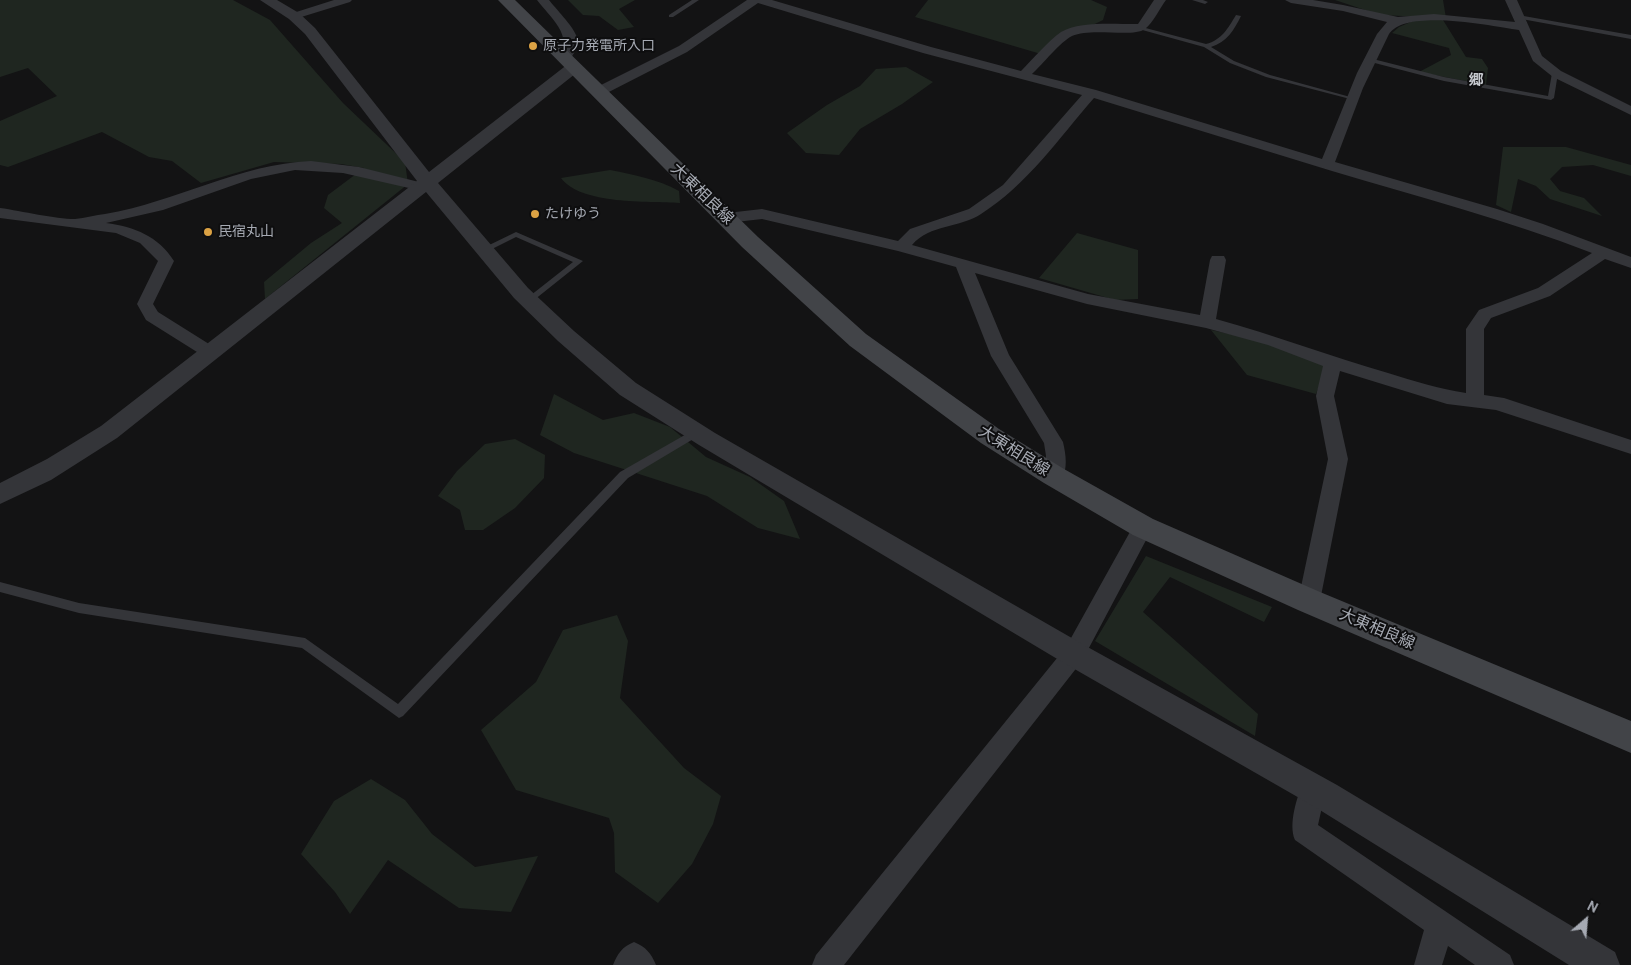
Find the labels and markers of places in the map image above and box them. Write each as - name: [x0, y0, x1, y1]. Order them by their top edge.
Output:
- place label: 原子力発電所入口: [543, 38, 655, 54]
- marker: 原子力発電所入口: [527, 40, 539, 52]
- place label: たけゆう: [545, 206, 601, 222]
- marker: たけゆう: [529, 208, 541, 220]
- place label: 民宿丸山: [218, 224, 274, 240]
- marker: 民宿丸山: [202, 226, 214, 238]

